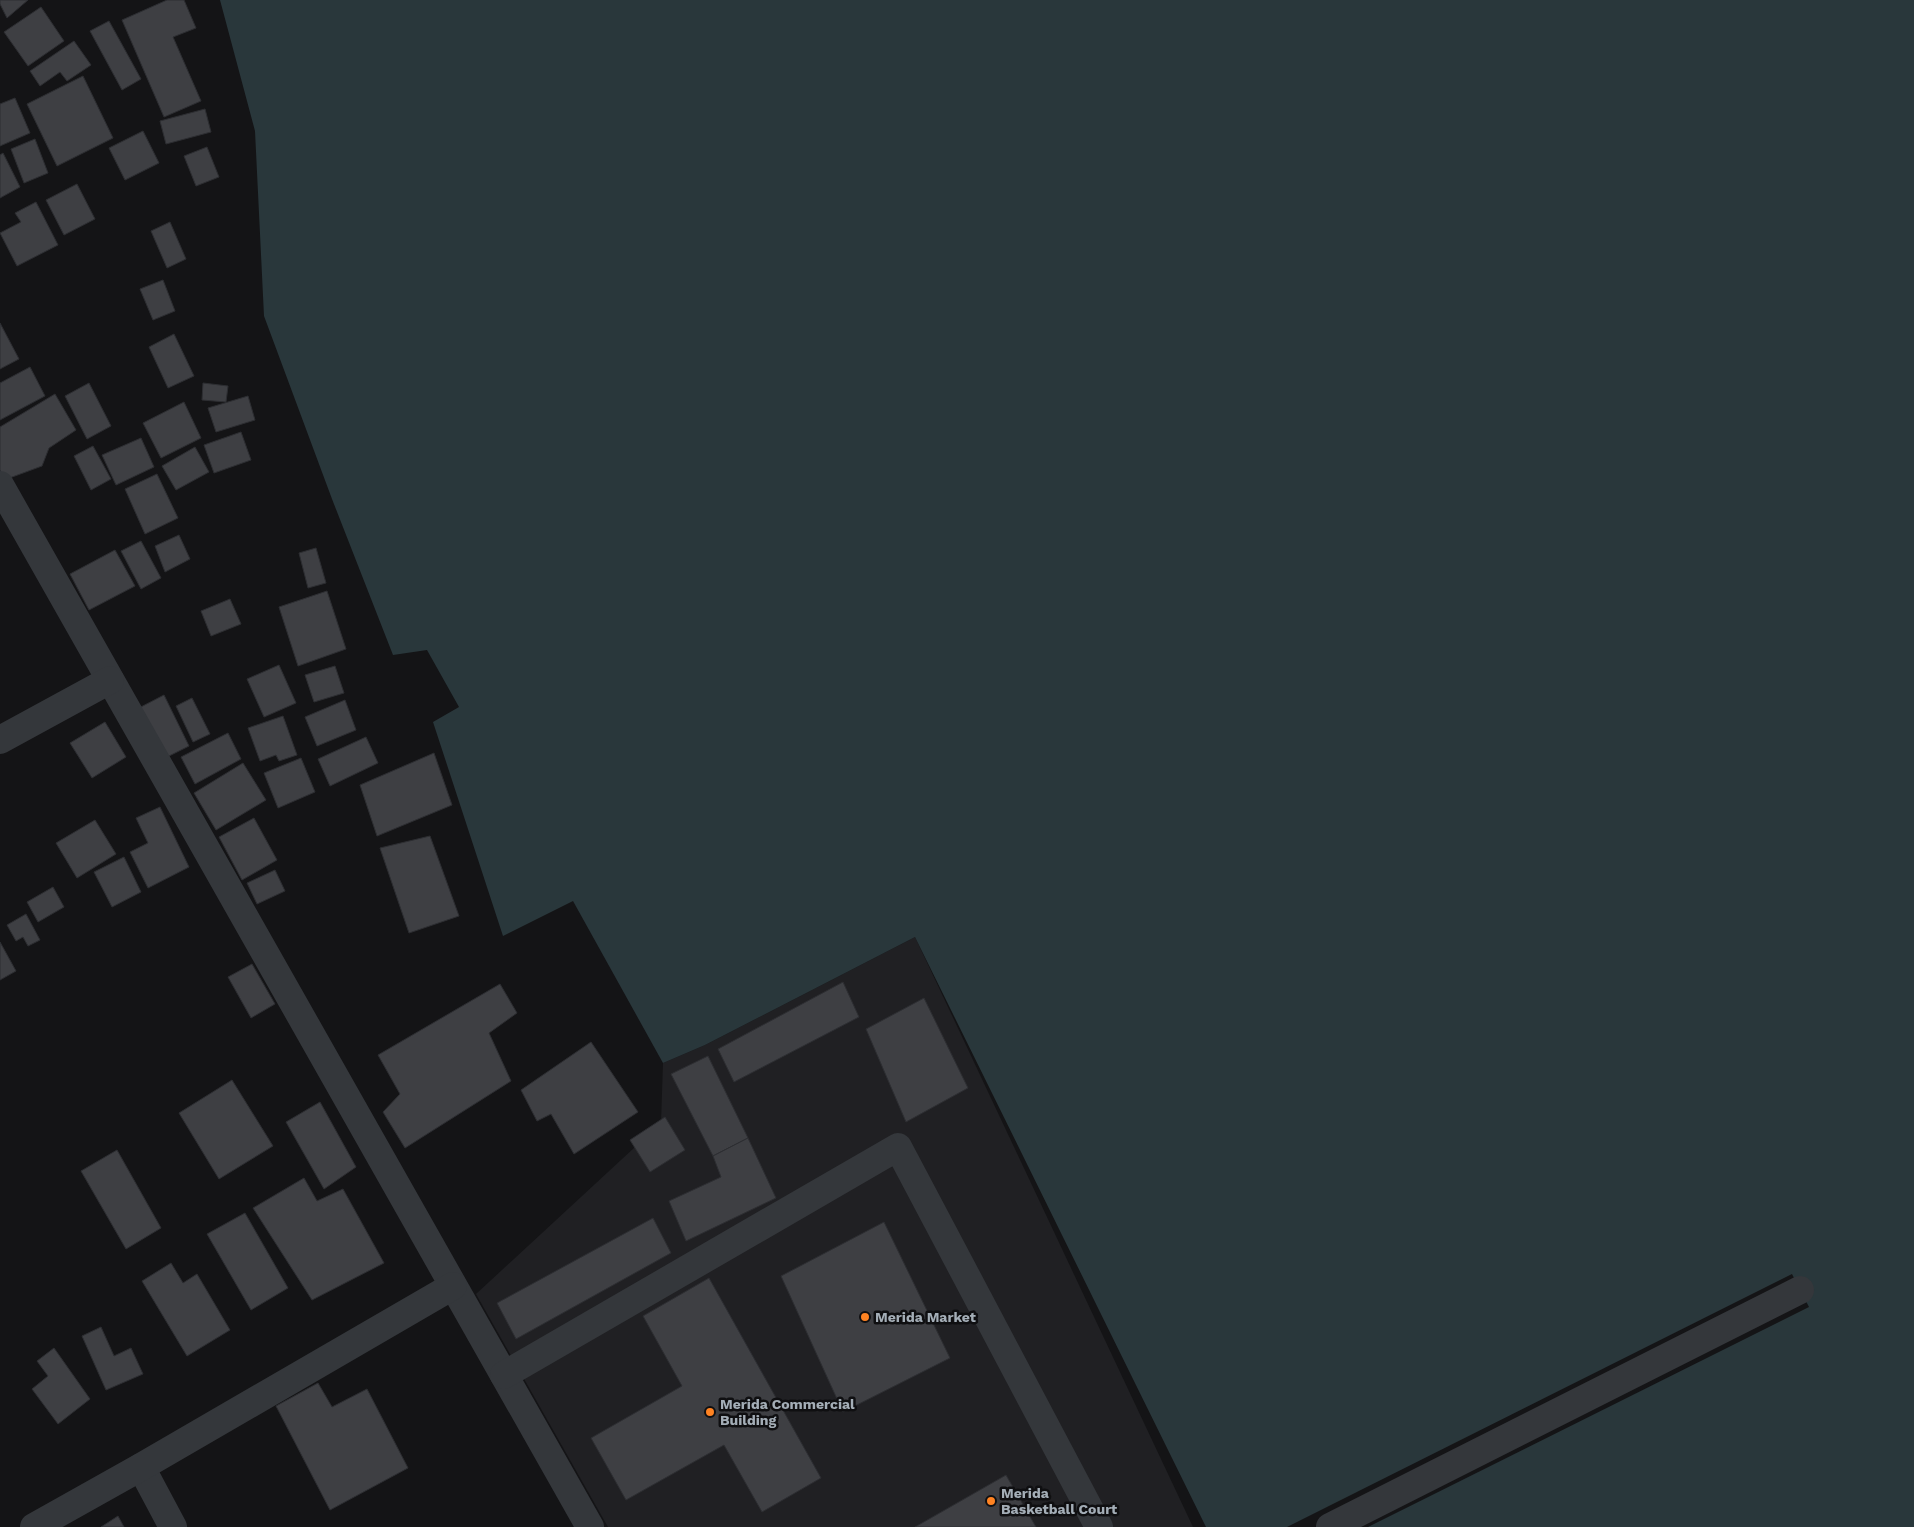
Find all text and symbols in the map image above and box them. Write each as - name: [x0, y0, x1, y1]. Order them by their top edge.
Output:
- place label: Merida Market: [875, 1309, 976, 1325]
- marker: Merida Market: [859, 1311, 871, 1323]
- place label: Merida Commercial Building: [720, 1396, 855, 1428]
- marker: Merida Commercial Building: [704, 1406, 716, 1418]
- place label: Merida Basketball Court: [1001, 1485, 1117, 1517]
- marker: Merida Basketball Court: [985, 1495, 997, 1507]

